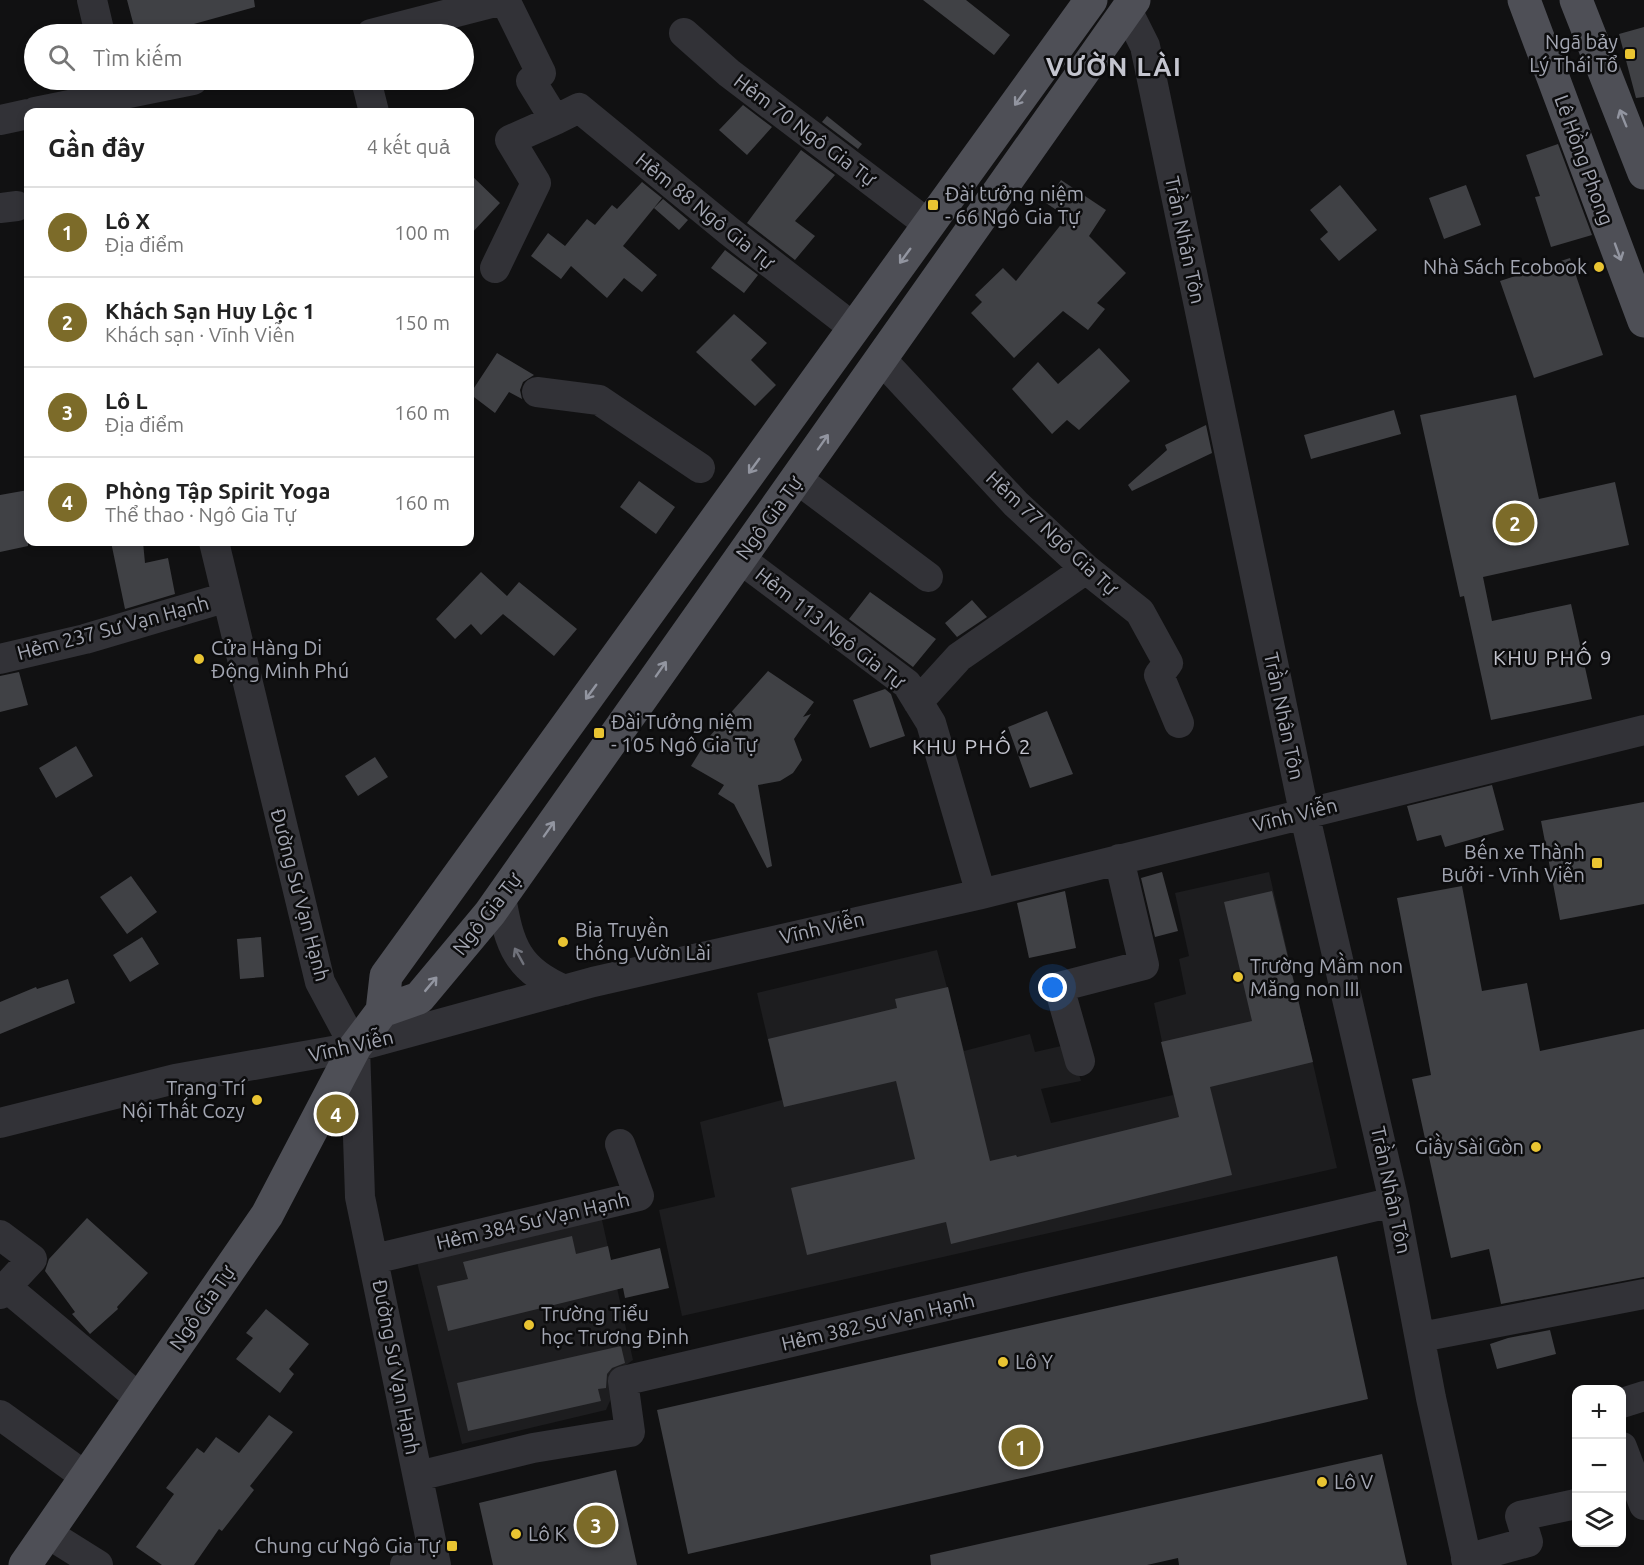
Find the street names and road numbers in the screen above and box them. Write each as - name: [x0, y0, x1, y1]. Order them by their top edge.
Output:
- street label: Hẻm 70 Ngô Gia Tự: [730, 69, 882, 191]
- street label: Lê Hồng Phong: [1550, 91, 1621, 228]
- street label: Hẻm 88 Ngô Gia Tự: [631, 148, 780, 274]
- street label: Trần Nhân Tôn: [1161, 174, 1213, 306]
- street label: Hẻm 77 Ngô Gia Tự: [982, 466, 1124, 600]
- street label: Ngô Gia Tự: [731, 471, 807, 564]
- street label: Hẻm 113 Ngô Gia Tự: [751, 562, 910, 694]
- street label: Hẻm 237 Sư Vạn Hạnh: [14, 591, 211, 664]
- street label: Trần Nhân Tôn: [1260, 650, 1312, 782]
- street label: Vĩnh Viễn: [1250, 791, 1340, 836]
- street label: Đường Sư Vạn Hạnh: [266, 806, 335, 984]
- street label: Ngô Gia Tự: [448, 867, 526, 959]
- street label: Vĩnh Viễn: [777, 905, 867, 948]
- street label: Vĩnh Viễn: [306, 1023, 396, 1066]
- street label: Trần Nhân Tôn: [1367, 1124, 1419, 1256]
- street label: Hẻm 384 Sư Vạn Hạnh: [434, 1187, 632, 1254]
- street label: Ngô Gia Tự: [164, 1260, 240, 1354]
- street label: Đường Sư Vạn Hạnh: [368, 1277, 425, 1456]
- street label: Hẻm 382 Sư Vạn Hạnh: [779, 1288, 977, 1355]

